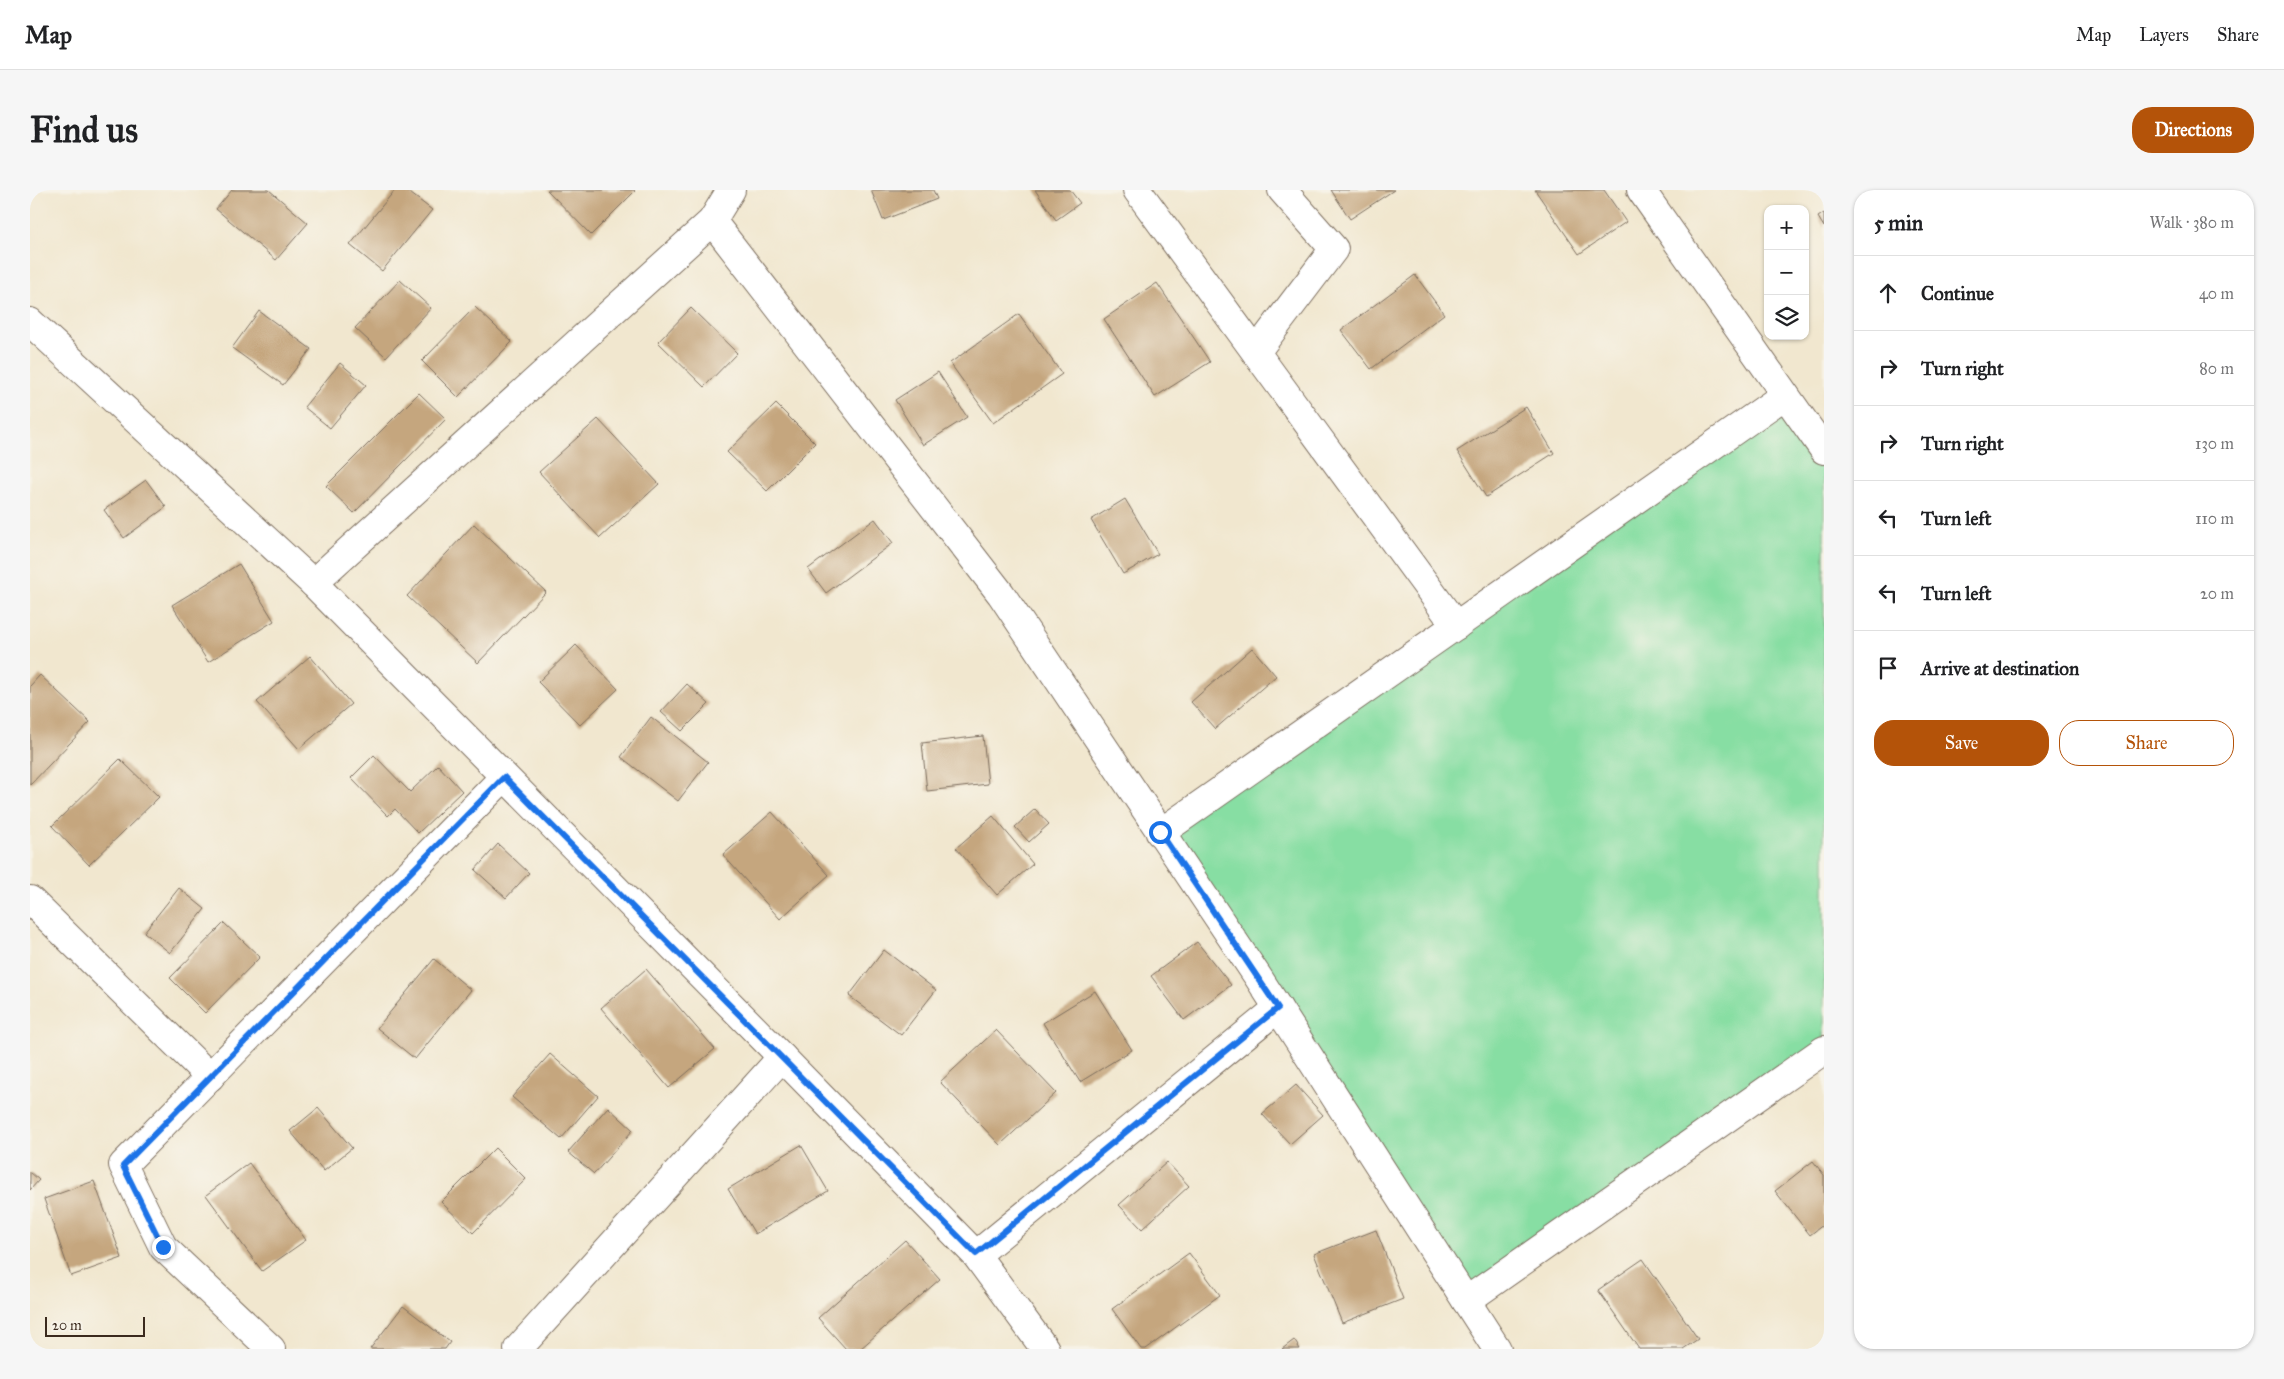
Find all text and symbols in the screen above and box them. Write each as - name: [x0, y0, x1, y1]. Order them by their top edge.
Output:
- text: Map: [25, 20, 72, 50]
- text: Map: [2076, 24, 2111, 46]
- text: Layers: [2139, 24, 2189, 46]
- text: Share: [2217, 24, 2259, 46]
- button: Directions: [2132, 107, 2254, 153]
- text: Find us: [30, 109, 138, 152]
- map controls: [1764, 205, 1809, 340]
- button: +: [1764, 205, 1809, 250]
- text: 5 min: [1874, 210, 1923, 236]
- text: Walk · 380 m: [2150, 213, 2234, 232]
- button: −: [1764, 250, 1809, 295]
- icon: ahead: [1874, 279, 1902, 307]
- text: Continue: [1921, 282, 1994, 305]
- text: 40 m: [2199, 284, 2234, 303]
- button: layers: [1764, 295, 1809, 340]
- icon: right: [1874, 354, 1902, 382]
- text: Turn right: [1921, 357, 2004, 380]
- text: 80 m: [2199, 359, 2234, 378]
- icon: right: [1874, 429, 1902, 457]
- text: Turn right: [1921, 432, 2004, 455]
- text: 130 m: [2195, 434, 2234, 453]
- icon: left: [1874, 504, 1902, 532]
- text: Turn left: [1921, 507, 1991, 530]
- text: 110 m: [2195, 509, 2234, 528]
- icon: left: [1874, 579, 1902, 607]
- text: Turn left: [1921, 582, 1991, 605]
- text: 20 m: [2200, 584, 2234, 603]
- icon: arrive: [1874, 654, 1902, 682]
- text: Arrive at destination: [1921, 657, 2079, 680]
- button: Save: [1874, 720, 2049, 766]
- button: Share: [2059, 720, 2234, 766]
- route start: [1149, 821, 1172, 844]
- route end: [152, 1236, 175, 1259]
- scale bar: [45, 1314, 145, 1337]
- text: 20 m: [52, 1317, 82, 1334]

